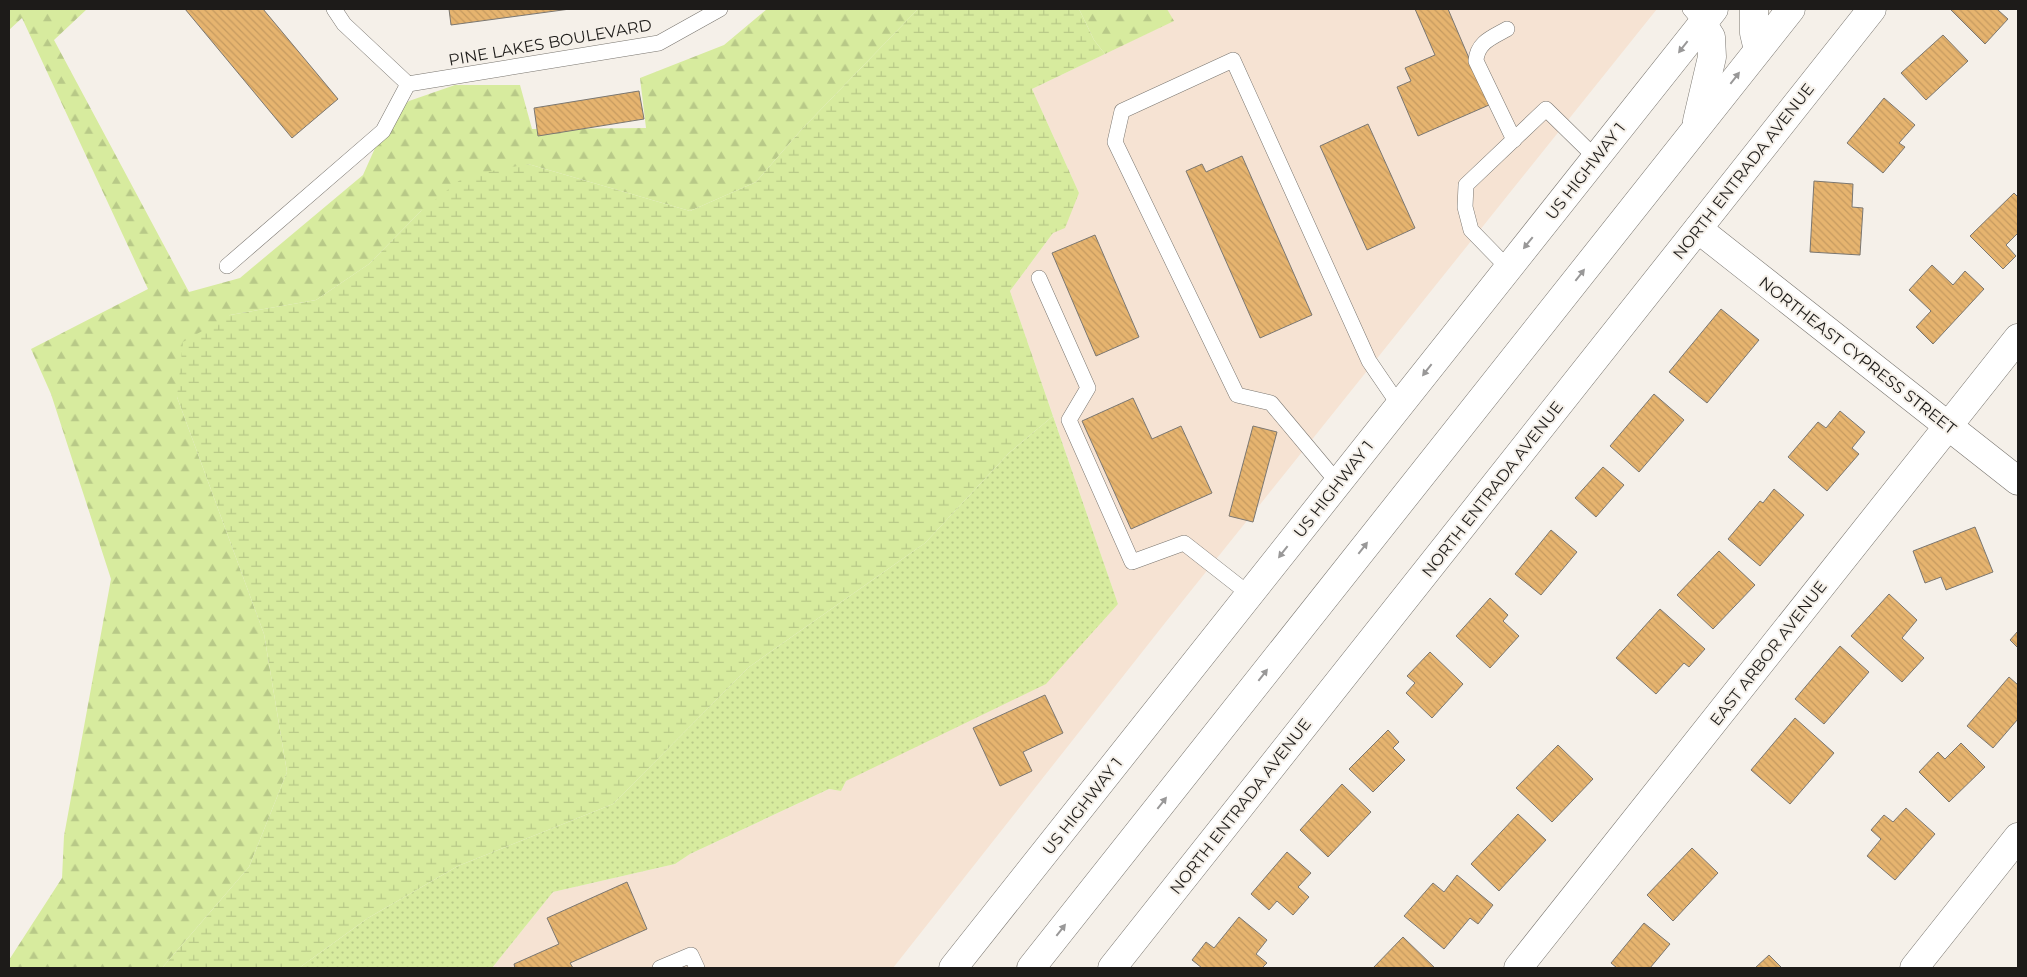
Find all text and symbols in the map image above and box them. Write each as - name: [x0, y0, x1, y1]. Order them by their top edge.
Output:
- street label: PINE LAKES BOULEVARD: [447, 15, 653, 70]
- one-way arrow: [1678, 40, 1689, 53]
- one-way arrow: [1730, 72, 1741, 85]
- street label: NORTH ENTRADA AVENUE: [1669, 80, 1818, 263]
- street label: US HIGHWAY 1: [1542, 119, 1629, 224]
- one-way arrow: [1523, 236, 1534, 249]
- one-way arrow: [1574, 268, 1585, 281]
- street label: NORTHEAST CYPRESS STREET: [1755, 273, 1961, 439]
- one-way arrow: [1422, 363, 1433, 376]
- street label: NORTH ENTRADA AVENUE: [1418, 398, 1567, 581]
- street label: US HIGHWAY 1: [1290, 437, 1377, 542]
- one-way arrow: [1358, 542, 1369, 555]
- one-way arrow: [1277, 545, 1288, 558]
- street label: EAST ARBOR AVENUE: [1706, 577, 1831, 729]
- one-way arrow: [1257, 669, 1268, 682]
- street label: NORTH ENTRADA AVENUE: [1166, 715, 1315, 898]
- street label: US HIGHWAY 1: [1039, 754, 1126, 859]
- one-way arrow: [1156, 797, 1167, 810]
- one-way arrow: [1055, 924, 1066, 937]

